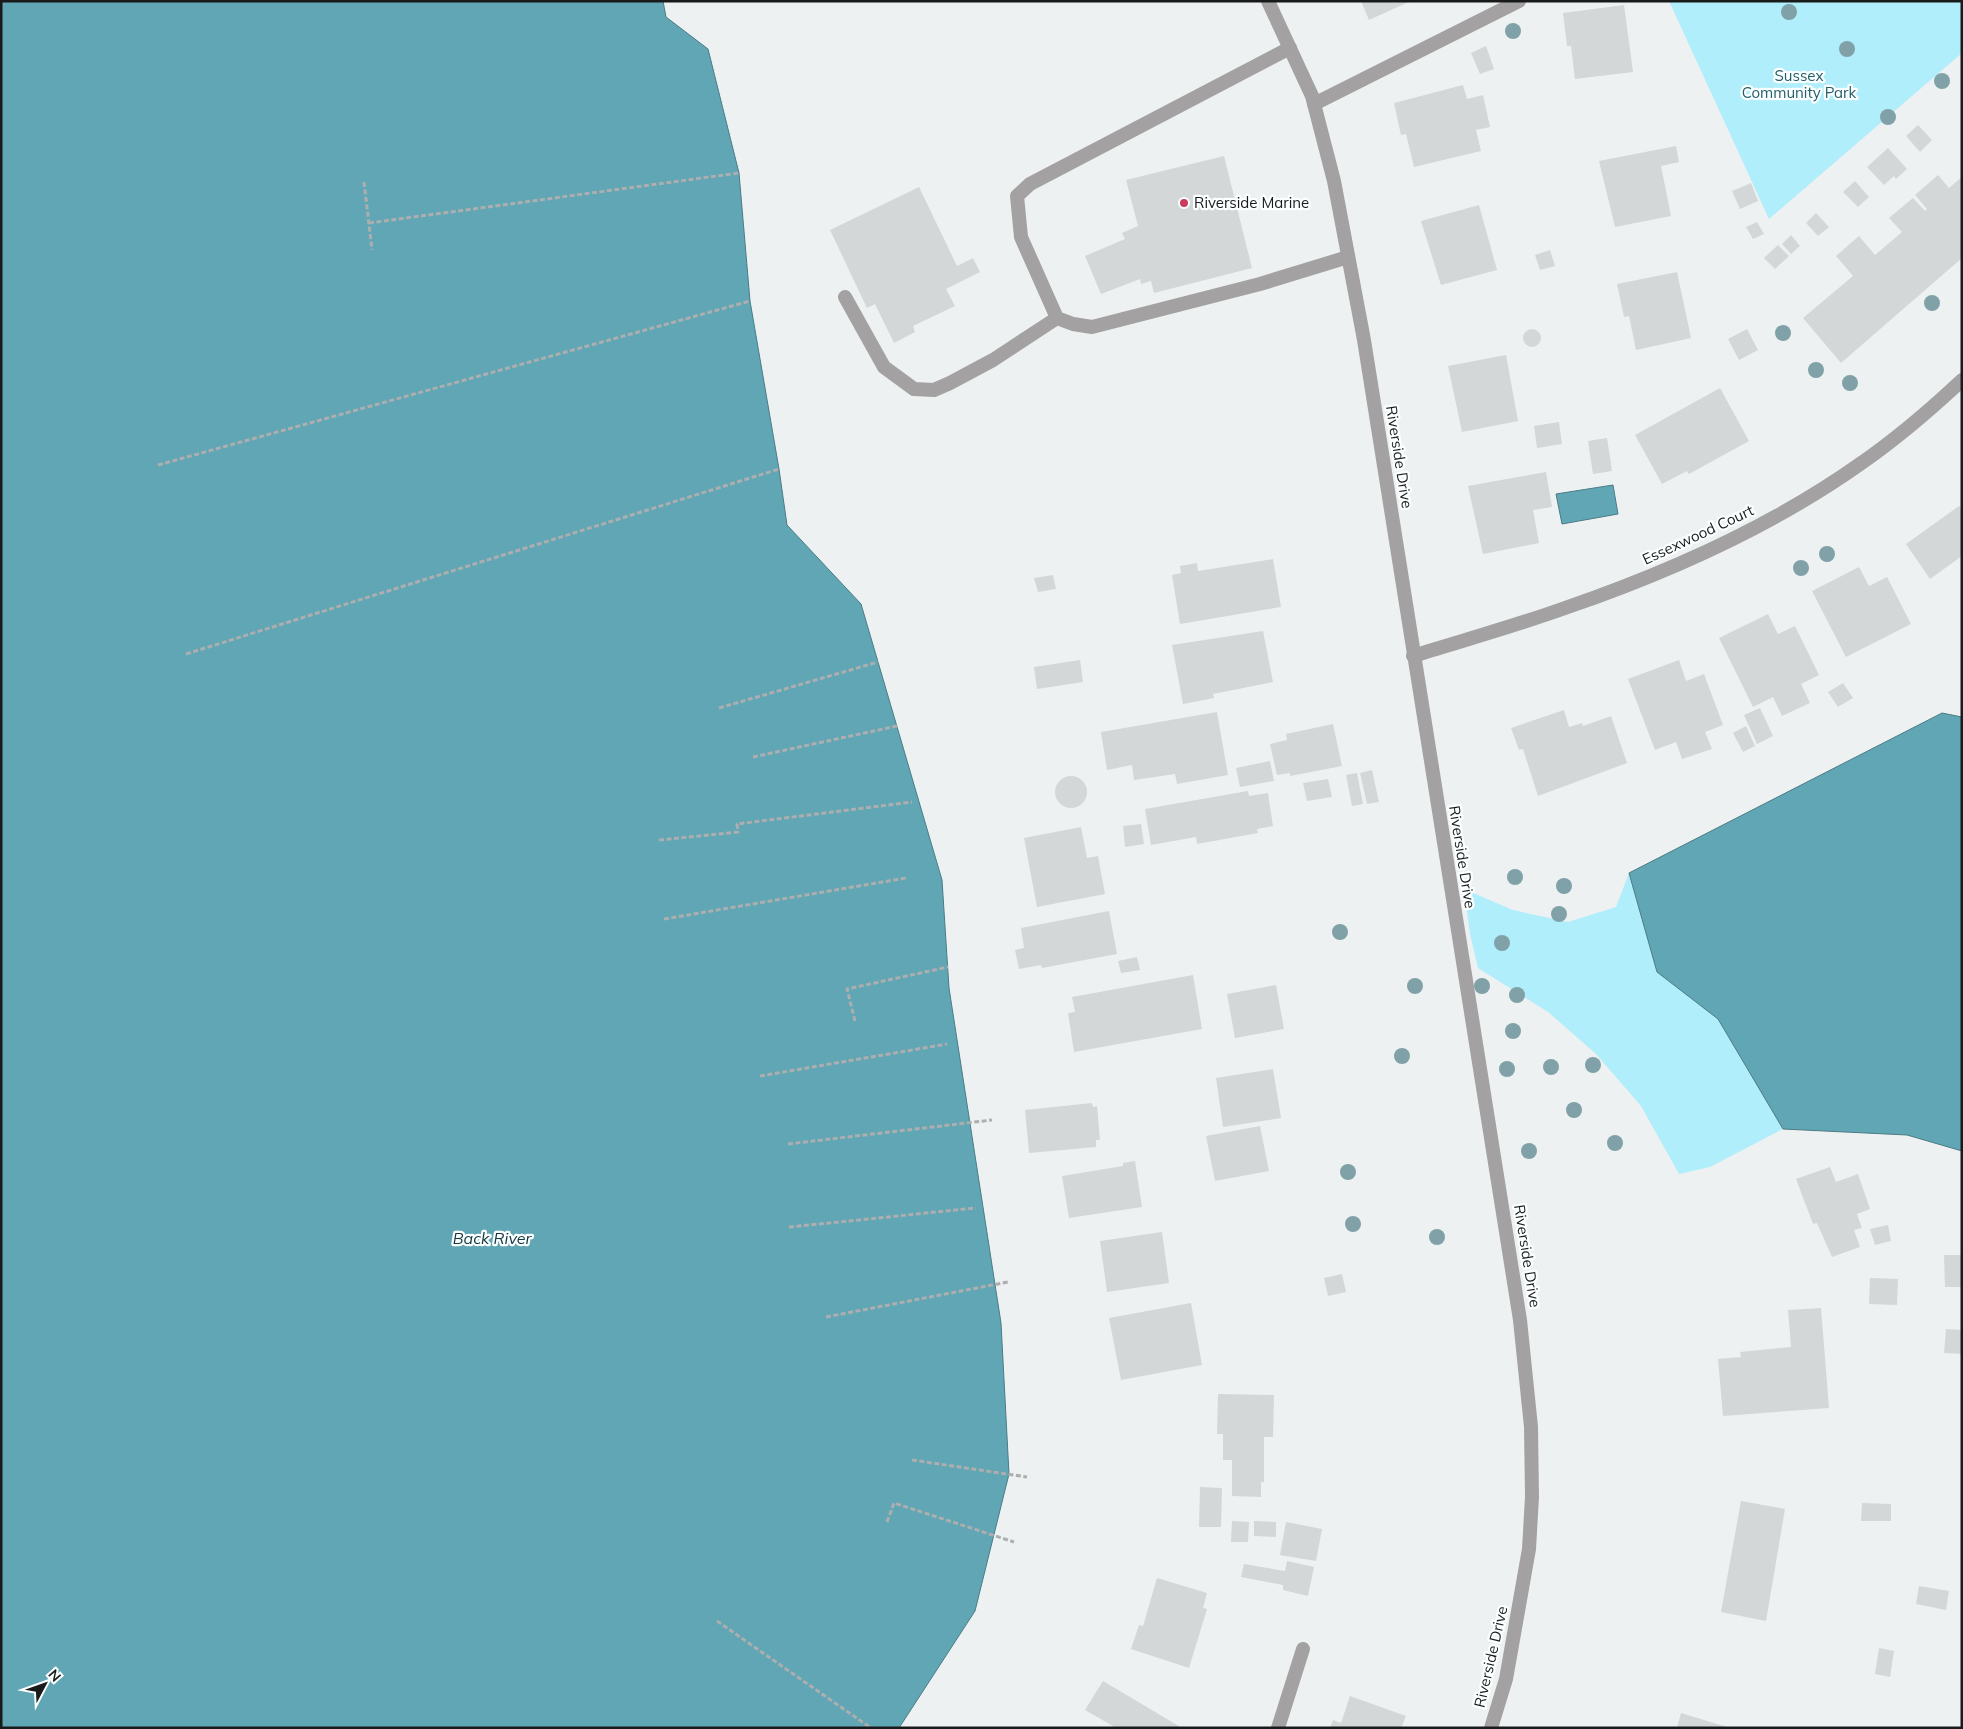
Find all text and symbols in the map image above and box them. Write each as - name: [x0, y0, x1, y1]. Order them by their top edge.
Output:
- park label: Sussex Community Park: [1742, 66, 1856, 102]
- place label: Riverside Marine: [1194, 193, 1309, 212]
- marker: Riverside Marine: [1178, 197, 1190, 209]
- street label: Riverside Drive: [1382, 404, 1417, 510]
- street label: Essexwood Court: [1639, 500, 1756, 569]
- street label: Riverside Drive: [1445, 804, 1480, 910]
- street label: Riverside Drive: [1510, 1203, 1545, 1309]
- water label: Back River: [453, 1228, 532, 1248]
- street label: Riverside Drive: [1470, 1604, 1511, 1710]
- north arrow: [20, 1659, 70, 1709]
- text: N: [45, 1666, 65, 1685]

